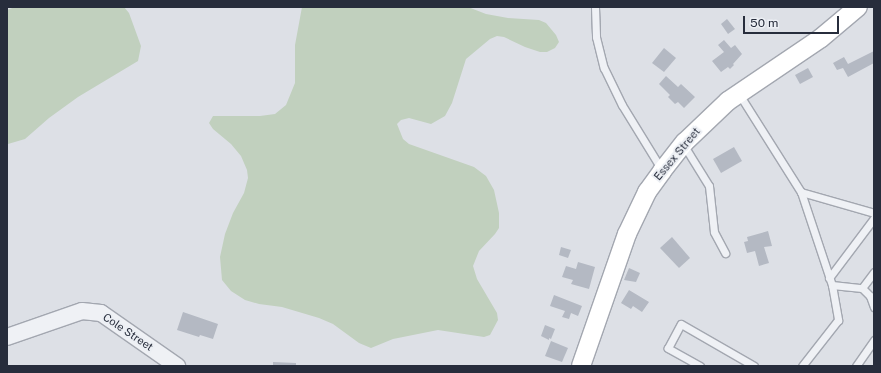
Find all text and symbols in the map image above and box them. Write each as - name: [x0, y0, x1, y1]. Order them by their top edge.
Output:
- scale bar: [745, 8, 841, 34]
- text: 50 m: [750, 16, 778, 30]
- street label: Essex Street: [651, 125, 703, 183]
- street label: Cole Street: [100, 310, 156, 354]

